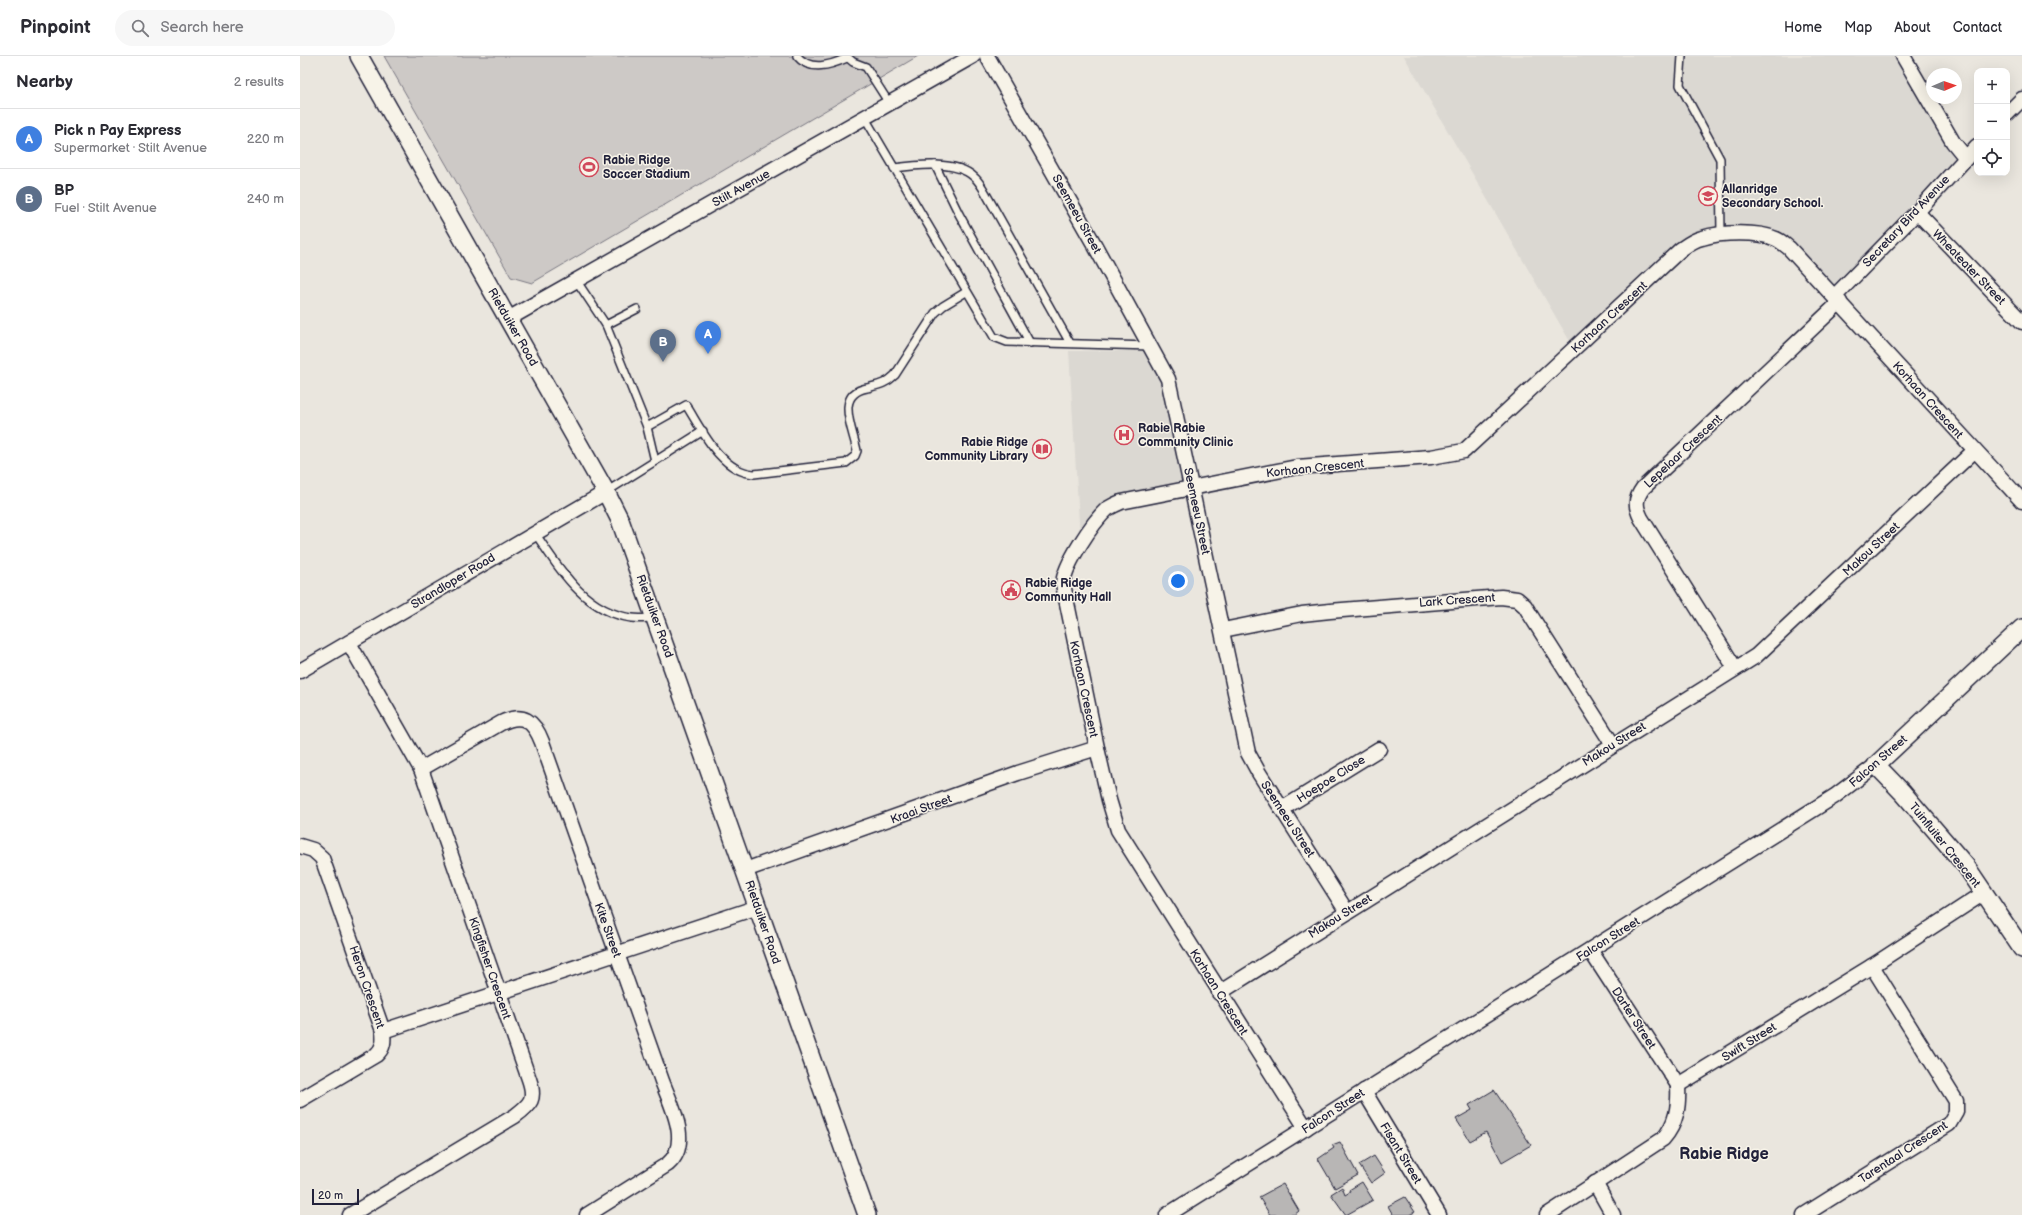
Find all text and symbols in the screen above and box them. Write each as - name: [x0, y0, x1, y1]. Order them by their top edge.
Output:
- search box: [115, 10, 395, 46]
- text: Pinpoint: [20, 16, 91, 39]
- icon: search: [129, 17, 151, 39]
- text: Search here: [161, 18, 244, 37]
- text: Home: [1784, 19, 1822, 36]
- text: Map: [1844, 19, 1872, 36]
- text: About: [1894, 19, 1931, 36]
- text: Contact: [1953, 19, 2002, 36]
- north arrow: [1926, 68, 1962, 104]
- map controls: [1974, 68, 2010, 176]
- button: +: [1974, 68, 2010, 104]
- text: Nearby: [16, 72, 73, 92]
- text: 2 results: [234, 74, 284, 90]
- button: −: [1974, 104, 2010, 140]
- text: Pick n Pay Express: [54, 121, 181, 140]
- text: A: [25, 131, 33, 147]
- text: 220 m: [247, 131, 284, 147]
- text: Supermarket · Stilt Avenue: [54, 140, 207, 156]
- button: locate: [1974, 140, 2010, 176]
- place label: Rabie Ridge Soccer Stadium: [603, 153, 690, 182]
- sports icon: Rabie Ridge Soccer Stadium: [578, 156, 600, 178]
- street label: Stilt Avenue: [710, 166, 773, 210]
- street label: Seemeeu Street: [1049, 172, 1105, 257]
- street label: Secretary Bird Avenue: [1860, 172, 1953, 270]
- text: BP: [54, 181, 74, 200]
- place label: Allanridge Secondary School.: [1721, 182, 1824, 211]
- school or university icon: Allanridge Secondary School.: [1697, 185, 1719, 207]
- text: B: [24, 191, 34, 207]
- text: 240 m: [247, 191, 284, 207]
- text: Fuel · Stilt Avenue: [54, 200, 157, 216]
- street label: Wheateater Street: [1929, 227, 2009, 308]
- street label: Korhaan Crescent: [1568, 278, 1651, 356]
- street label: Rietduiker Road: [484, 286, 541, 369]
- pin: A: [695, 321, 721, 354]
- pin: B: [650, 329, 676, 362]
- street label: Korhaan Crescent: [1889, 359, 1966, 442]
- street label: Lepelaar Crescent: [1641, 411, 1726, 491]
- place label: Rabie Rabie Community Clinic: [1138, 421, 1234, 450]
- hospital icon: Rabie Rabie Community Clinic: [1113, 424, 1135, 446]
- place label: Rabie Ridge Community Library: [925, 435, 1029, 464]
- library icon: Rabie Ridge Community Library: [1031, 438, 1053, 460]
- street label: Korhaan Crescent: [1265, 456, 1365, 481]
- street label: Seemeeu Street: [1180, 466, 1213, 556]
- street label: Makou Street: [1840, 519, 1903, 579]
- street label: Strandloper Road: [408, 550, 498, 612]
- your location: [1168, 571, 1188, 591]
- street label: Rietduiker Road: [633, 572, 677, 660]
- place label: Rabie Ridge Community Hall: [1025, 576, 1111, 605]
- public building icon: Rabie Ridge Community Hall: [1000, 579, 1022, 601]
- street label: Lark Crescent: [1418, 590, 1496, 611]
- street label: Korhaan Crescent: [1066, 639, 1101, 739]
- street label: Makou Street: [1580, 719, 1649, 770]
- street label: Falcon Street: [1846, 732, 1911, 791]
- street label: Hoepoe Close: [1294, 752, 1368, 806]
- street label: Seemeeu Street: [1257, 778, 1318, 861]
- street label: Kraai Street: [888, 791, 954, 827]
- street label: Tuinfluiter Crescent: [1906, 800, 1984, 891]
- street label: Rietduiker Road: [741, 878, 784, 966]
- street label: Makou Street: [1306, 891, 1375, 942]
- street label: Kite Street: [591, 901, 624, 960]
- street label: Falcon Street: [1574, 914, 1643, 965]
- street label: Kingfisher Crescent: [465, 915, 514, 1021]
- street label: Heron Crescent: [345, 944, 388, 1031]
- street label: Korhaan Crescent: [1186, 946, 1251, 1038]
- street label: Darter Street: [1608, 985, 1659, 1052]
- street label: Swift Street: [1719, 1020, 1780, 1065]
- street label: Falcon Street: [1299, 1085, 1368, 1137]
- street label: Tarentaal Crescent: [1856, 1118, 1951, 1187]
- street label: Fisant Street: [1376, 1120, 1425, 1187]
- district label: Rabie Ridge: [1679, 1145, 1769, 1164]
- scale bar: [312, 1187, 359, 1206]
- text: 20 m: [318, 1189, 343, 1202]

